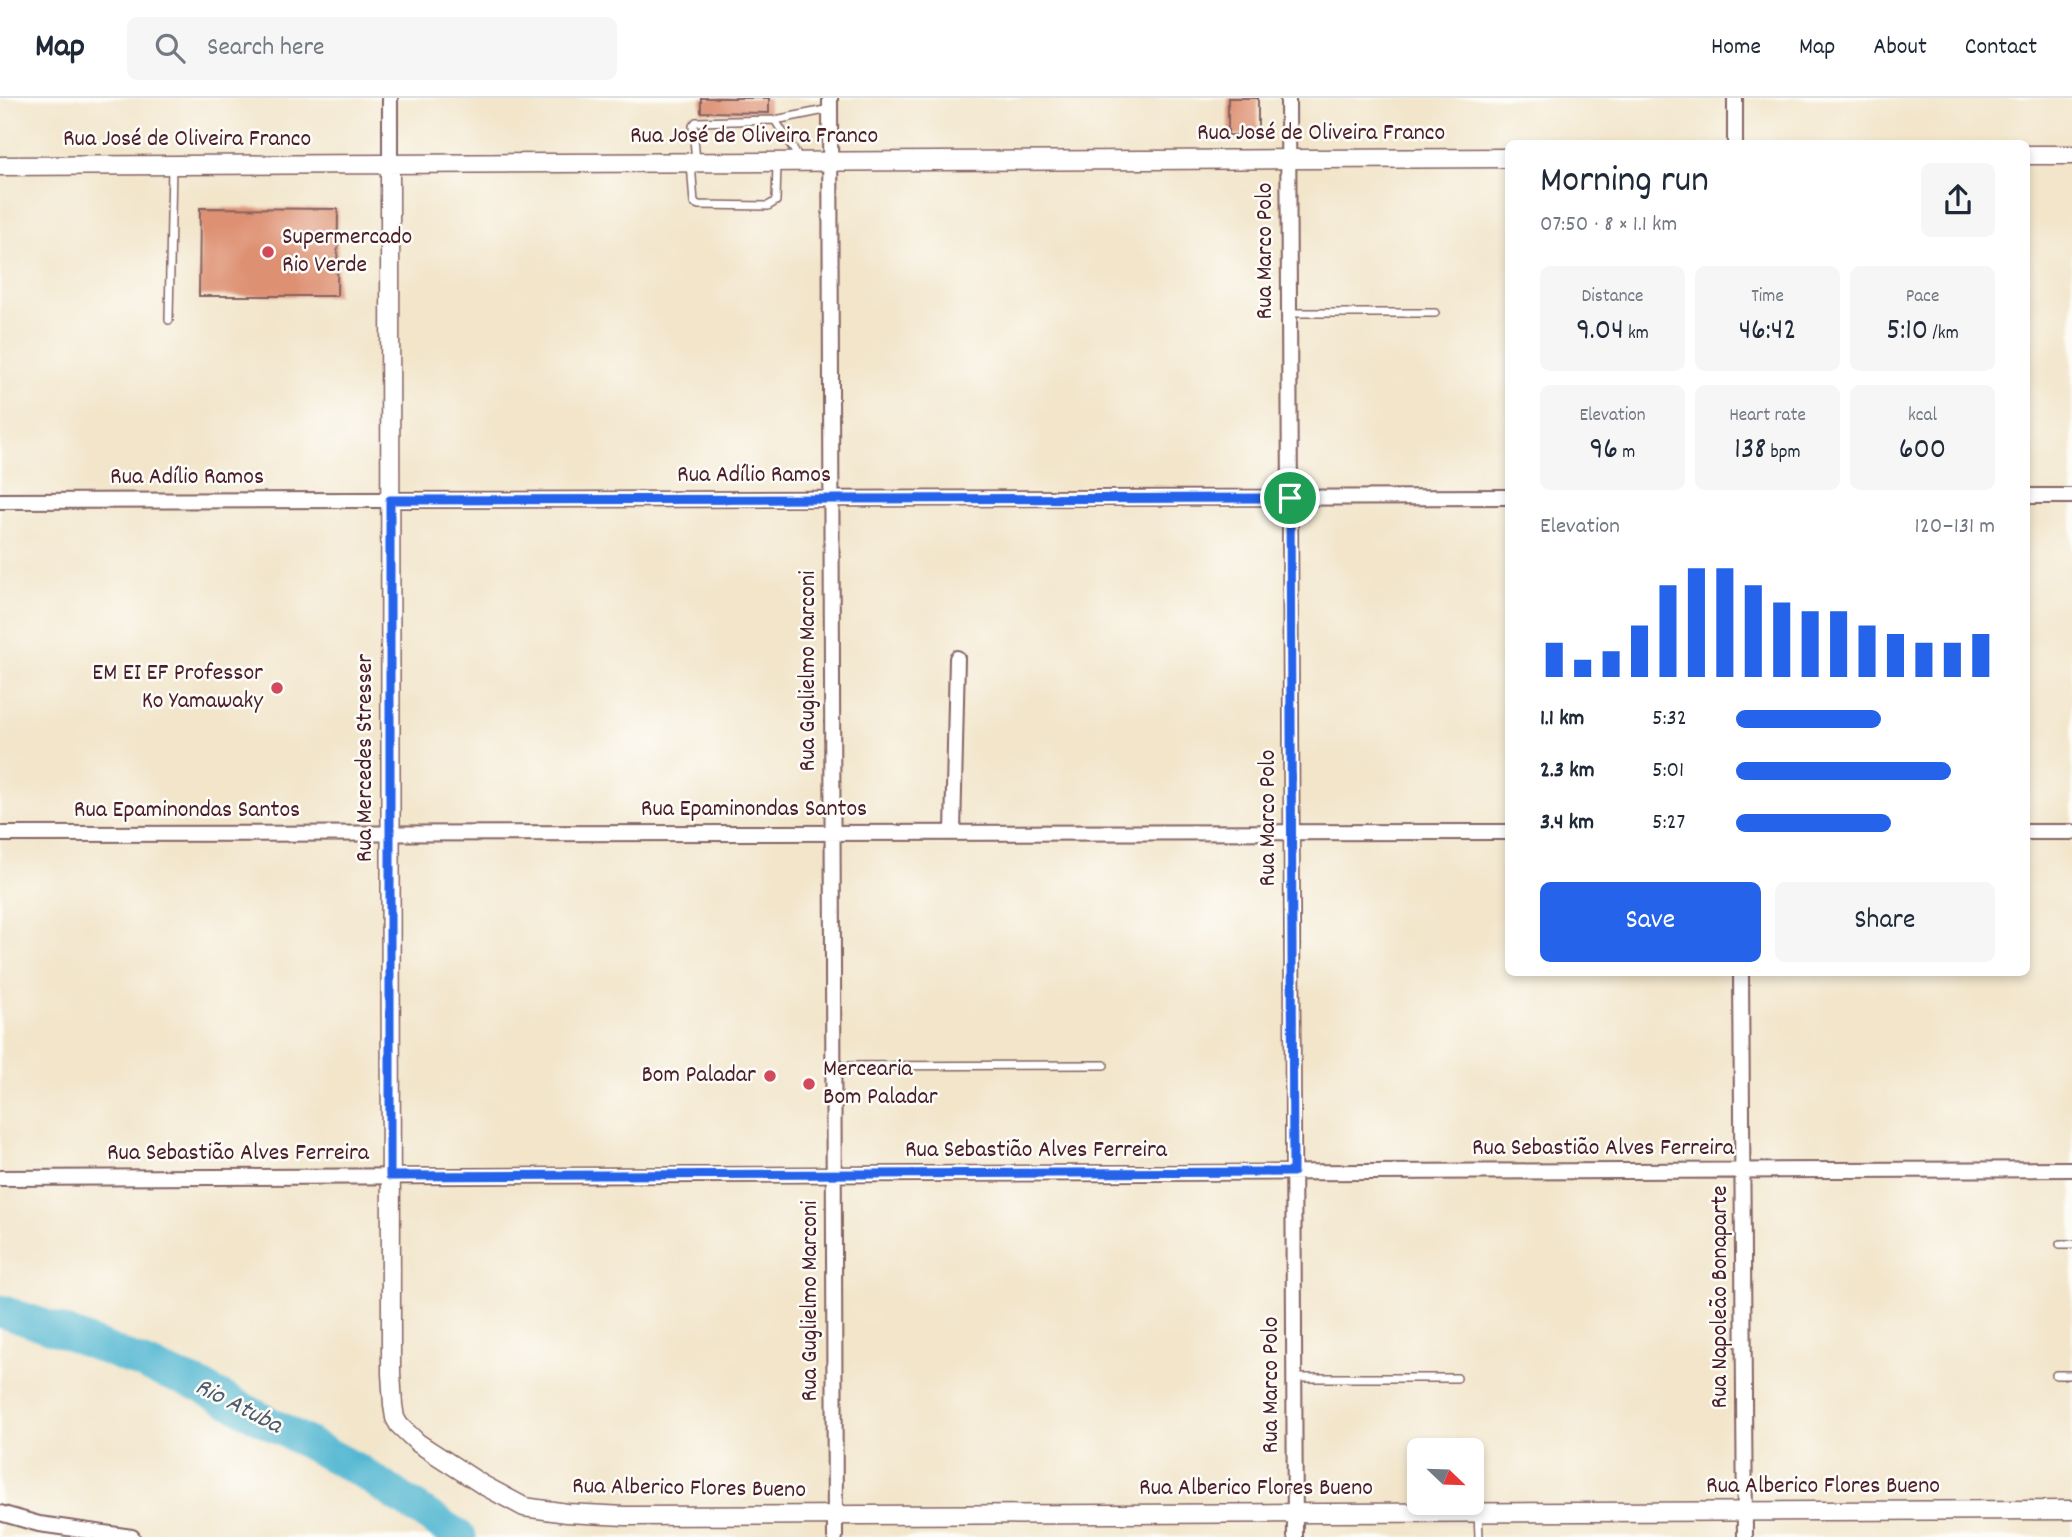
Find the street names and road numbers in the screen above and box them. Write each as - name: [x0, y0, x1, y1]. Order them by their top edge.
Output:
- street label: Rua José de Oliveira Franco: [1197, 117, 1445, 151]
- street label: Rua José de Oliveira Franco: [630, 120, 878, 154]
- street label: Rua José de Oliveira Franco: [63, 123, 311, 157]
- street label: Rua Marco Polo: [1249, 183, 1283, 319]
- street label: Rua Adílio Ramos: [677, 459, 831, 493]
- street label: Rua Adílio Ramos: [110, 461, 264, 495]
- street label: Rua Guglielmo Marconi: [792, 571, 826, 771]
- street label: Rua Mercedes Stresser: [349, 654, 383, 862]
- street label: Rua Marco Polo: [1252, 750, 1286, 886]
- street label: Rua Epaminondas Santos: [641, 793, 867, 827]
- street label: Rua Epaminondas Santos: [74, 794, 300, 828]
- street label: Rua Sebastião Alves Ferreira: [1472, 1132, 1735, 1166]
- street label: Rua Sebastião Alves Ferreira: [905, 1134, 1168, 1168]
- street label: Rua Sebastião Alves Ferreira: [107, 1137, 370, 1171]
- street label: Rua Napoleão Bonaparte: [1704, 1185, 1738, 1409]
- street label: Rua Guglielmo Marconi: [794, 1201, 828, 1401]
- street label: Rua Marco Polo: [1255, 1317, 1289, 1453]
- street label: Rua Alberico Flores Bueno: [572, 1470, 806, 1508]
- street label: Rua Alberico Flores Bueno: [1706, 1470, 1940, 1504]
- street label: Rua Alberico Flores Bueno: [1139, 1472, 1373, 1506]

